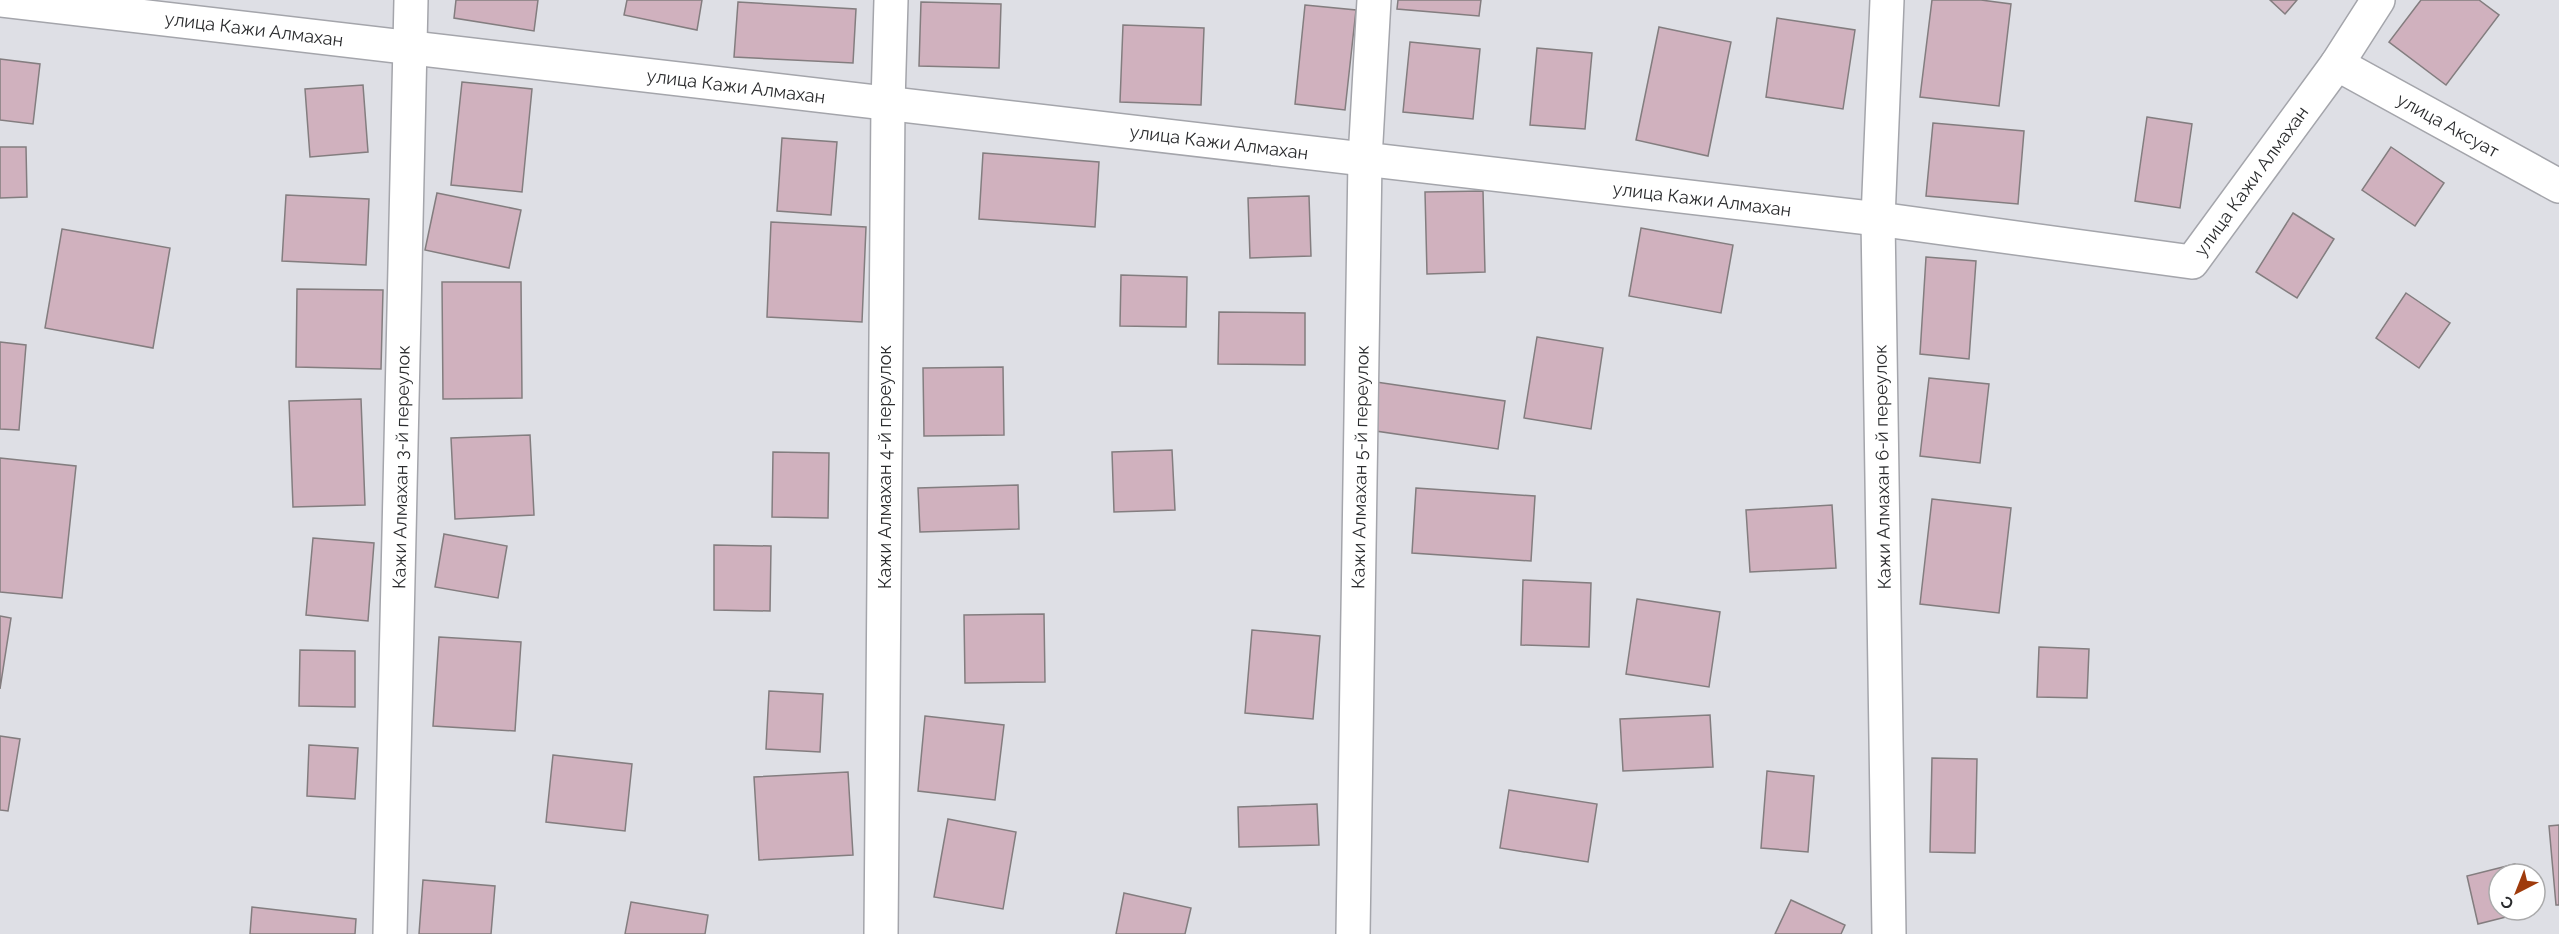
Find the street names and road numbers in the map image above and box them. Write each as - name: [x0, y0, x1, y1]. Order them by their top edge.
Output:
- street label: улица Кажи Алмахан: [163, 8, 345, 50]
- street label: улица Кажи Алмахан: [645, 65, 827, 107]
- street label: улица Аксуат: [2393, 88, 2503, 162]
- street label: улица Кажи Алмахан: [2190, 102, 2312, 260]
- street label: улица Кажи Алмахан: [1128, 121, 1310, 163]
- street label: улица Кажи Алмахан: [1611, 178, 1793, 220]
- street label: Кажи Алмахан 6-й переулок: [1869, 344, 1895, 590]
- street label: Кажи Алмахан 3-й переулок: [388, 345, 414, 589]
- street label: Кажи Алмахан 4-й переулок: [874, 345, 895, 589]
- street label: Кажи Алмахан 5-й переулок: [1347, 345, 1373, 589]

